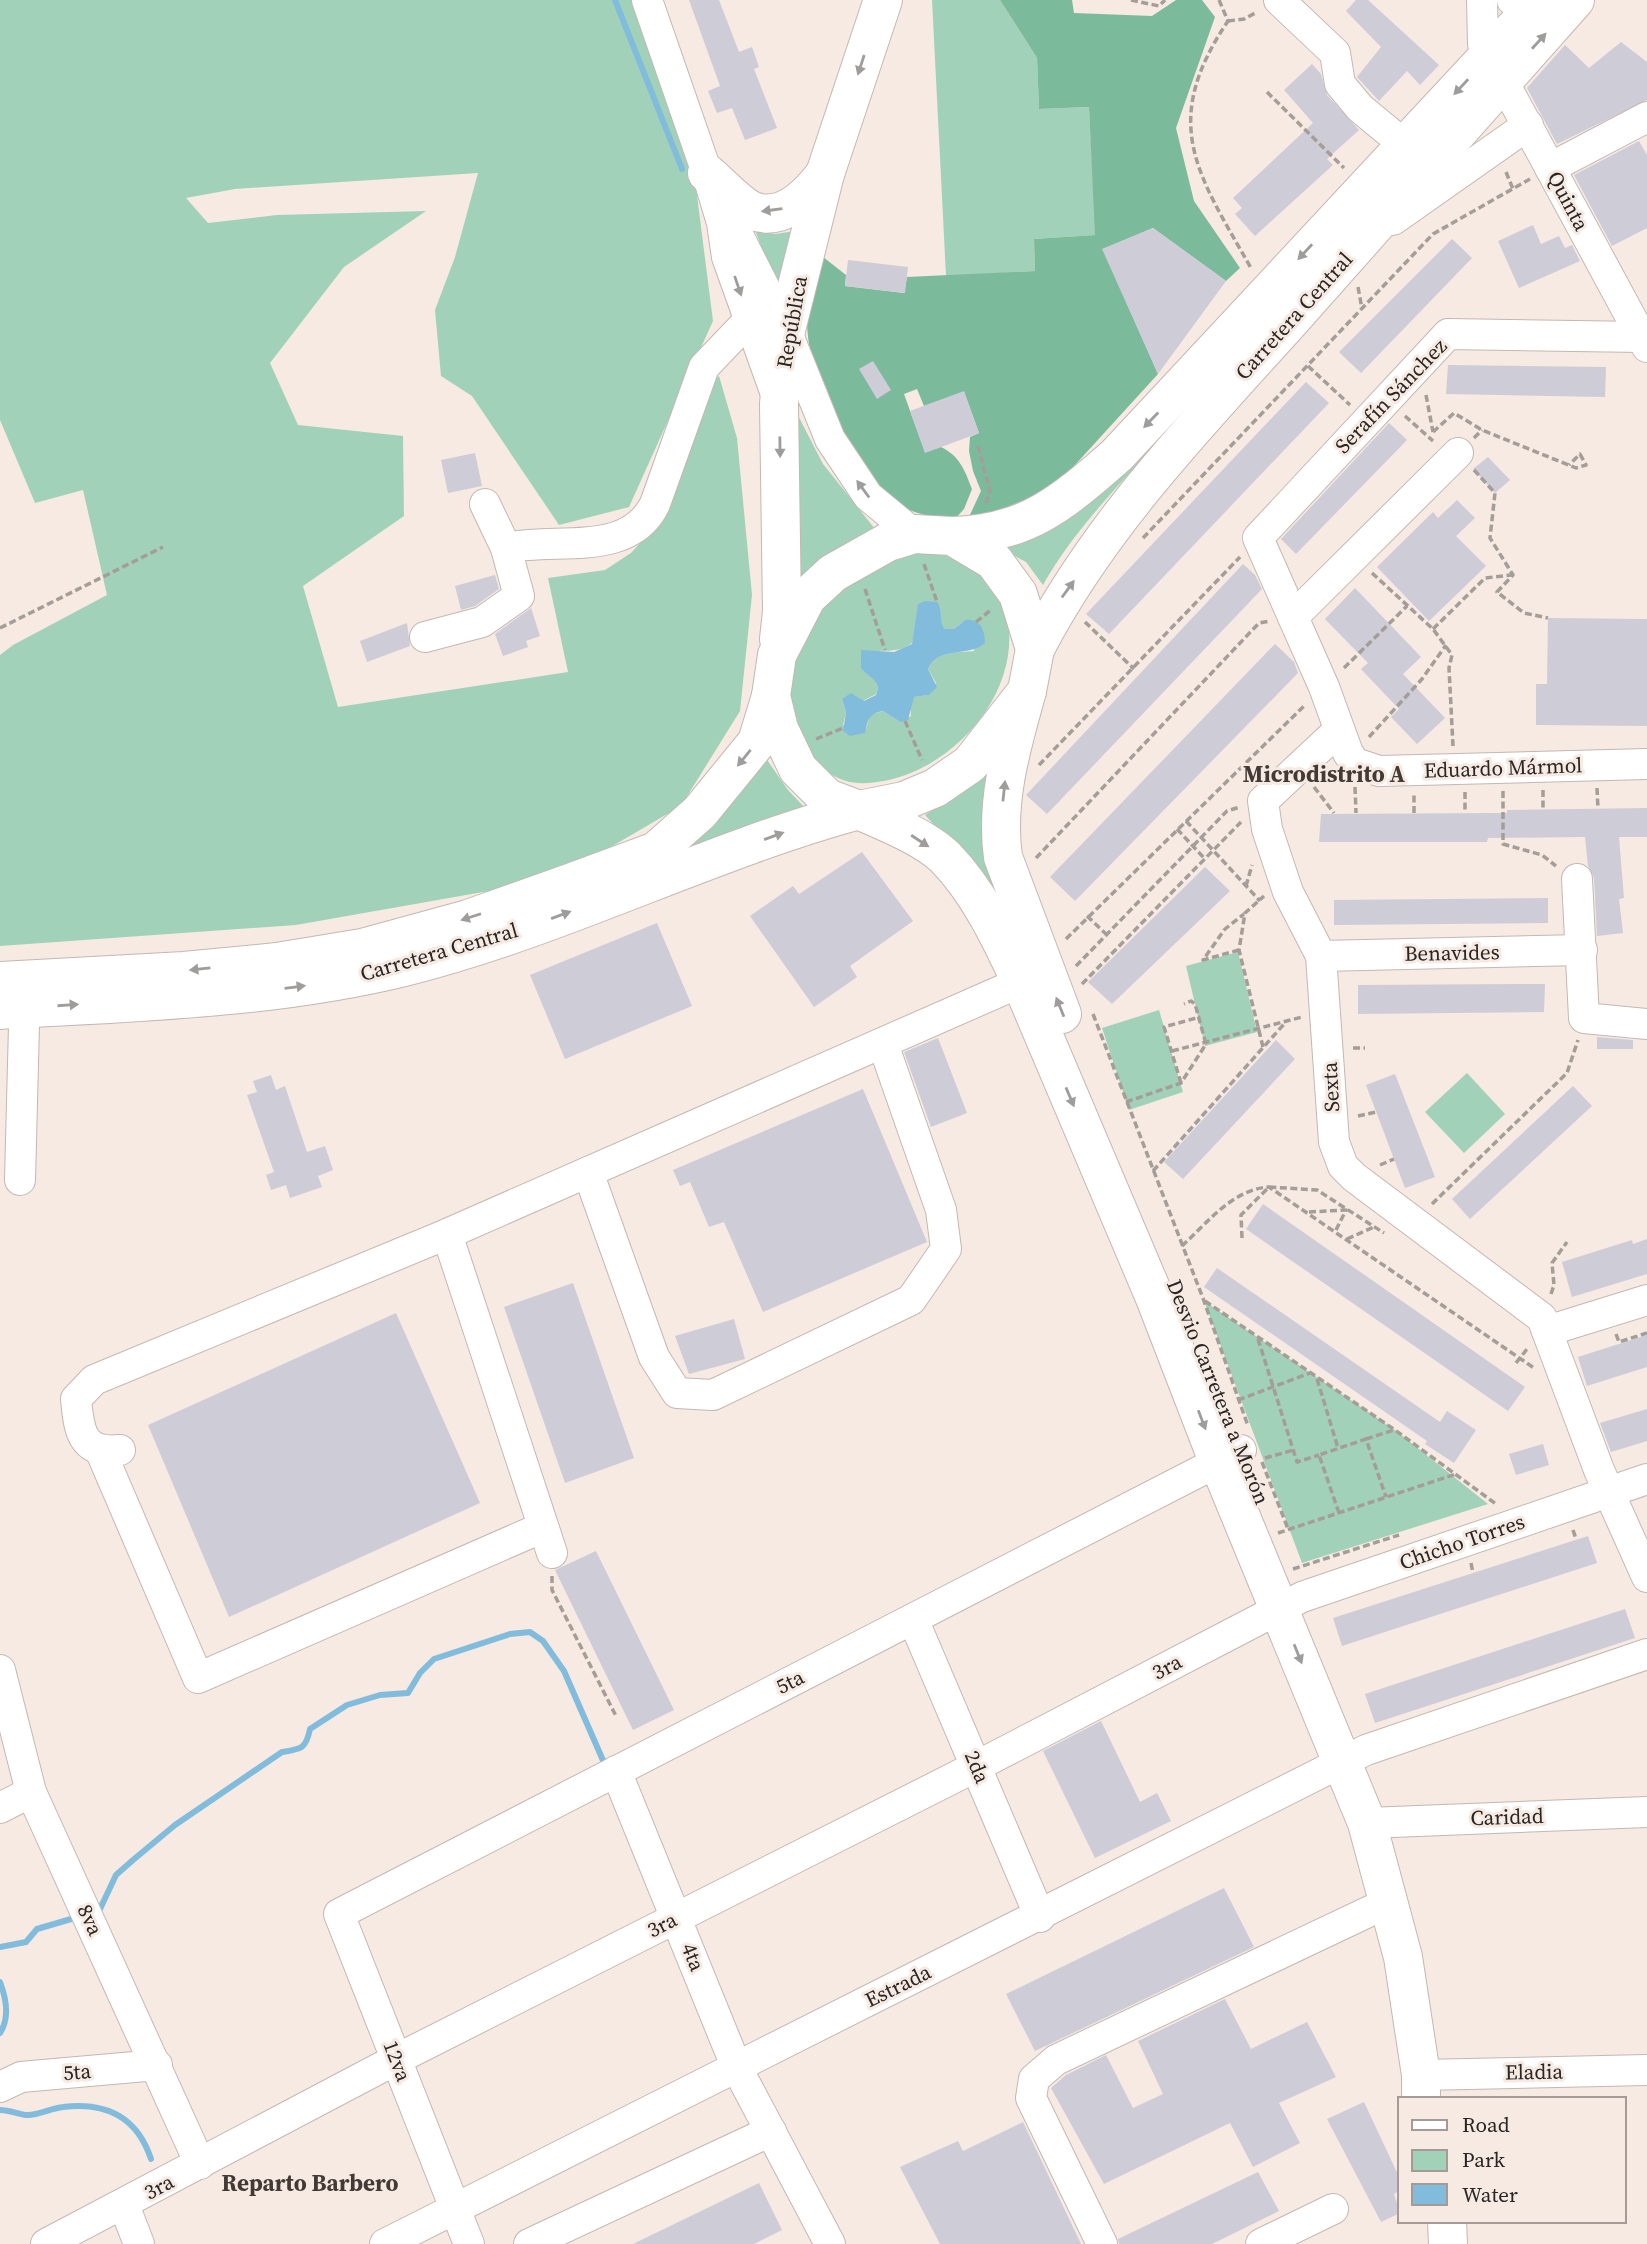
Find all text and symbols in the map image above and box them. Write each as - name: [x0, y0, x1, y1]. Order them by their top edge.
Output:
- one-way arrow: [1531, 32, 1547, 50]
- one-way arrow: [855, 54, 866, 75]
- one-way arrow: [1453, 78, 1469, 95]
- street label: Quinta: [1541, 166, 1596, 236]
- one-way arrow: [761, 205, 783, 216]
- one-way arrow: [1298, 243, 1314, 260]
- street label: Carretera Central: [1228, 245, 1359, 386]
- street label: República: [769, 273, 814, 371]
- one-way arrow: [733, 276, 744, 297]
- street label: Serafín Sánchez: [1328, 331, 1453, 460]
- one-way arrow: [1144, 411, 1160, 428]
- one-way arrow: [774, 436, 786, 458]
- one-way arrow: [857, 480, 871, 498]
- one-way arrow: [1061, 580, 1075, 598]
- one-way arrow: [737, 749, 752, 766]
- street label: Eduardo Mármol: [1423, 750, 1583, 785]
- district label: Microdistrito A: [1243, 758, 1406, 790]
- one-way arrow: [998, 780, 1009, 802]
- one-way arrow: [764, 830, 785, 841]
- one-way arrow: [911, 834, 929, 848]
- one-way arrow: [550, 909, 571, 920]
- one-way arrow: [460, 913, 481, 923]
- street label: Carretera Central: [357, 915, 521, 988]
- street label: Benavides: [1404, 937, 1500, 968]
- one-way arrow: [189, 964, 211, 975]
- one-way arrow: [284, 982, 306, 993]
- one-way arrow: [1054, 997, 1065, 1018]
- one-way arrow: [57, 1000, 79, 1011]
- street label: Sexta: [1315, 1061, 1346, 1113]
- one-way arrow: [1064, 1086, 1075, 1107]
- street label: Desvio Carretera a Morón: [1160, 1275, 1277, 1509]
- one-way arrow: [1197, 1410, 1208, 1431]
- street label: Chicho Torres: [1395, 1507, 1528, 1577]
- one-way arrow: [1293, 1643, 1304, 1664]
- street label: 3ra: [1147, 1647, 1187, 1686]
- street label: 5ta: [771, 1662, 809, 1701]
- street label: 2da: [958, 1746, 997, 1788]
- street label: Caridad: [1470, 1801, 1544, 1832]
- street label: 8va: [71, 1899, 110, 1940]
- street label: 3ra: [642, 1905, 682, 1944]
- street label: 4ta: [675, 1938, 712, 1976]
- street label: Estrada: [860, 1957, 936, 2014]
- street label: 12va: [376, 2036, 419, 2086]
- street label: 5ta: [62, 2056, 92, 2087]
- street label: Eladia: [1505, 2056, 1564, 2087]
- legend: [1398, 2097, 1626, 2223]
- text: Road: [1462, 2110, 1510, 2139]
- text: Park: [1462, 2145, 1506, 2174]
- street label: 3ra: [139, 2167, 179, 2206]
- district label: Reparto Barbero: [222, 2167, 398, 2199]
- text: Water: [1462, 2180, 1518, 2209]

